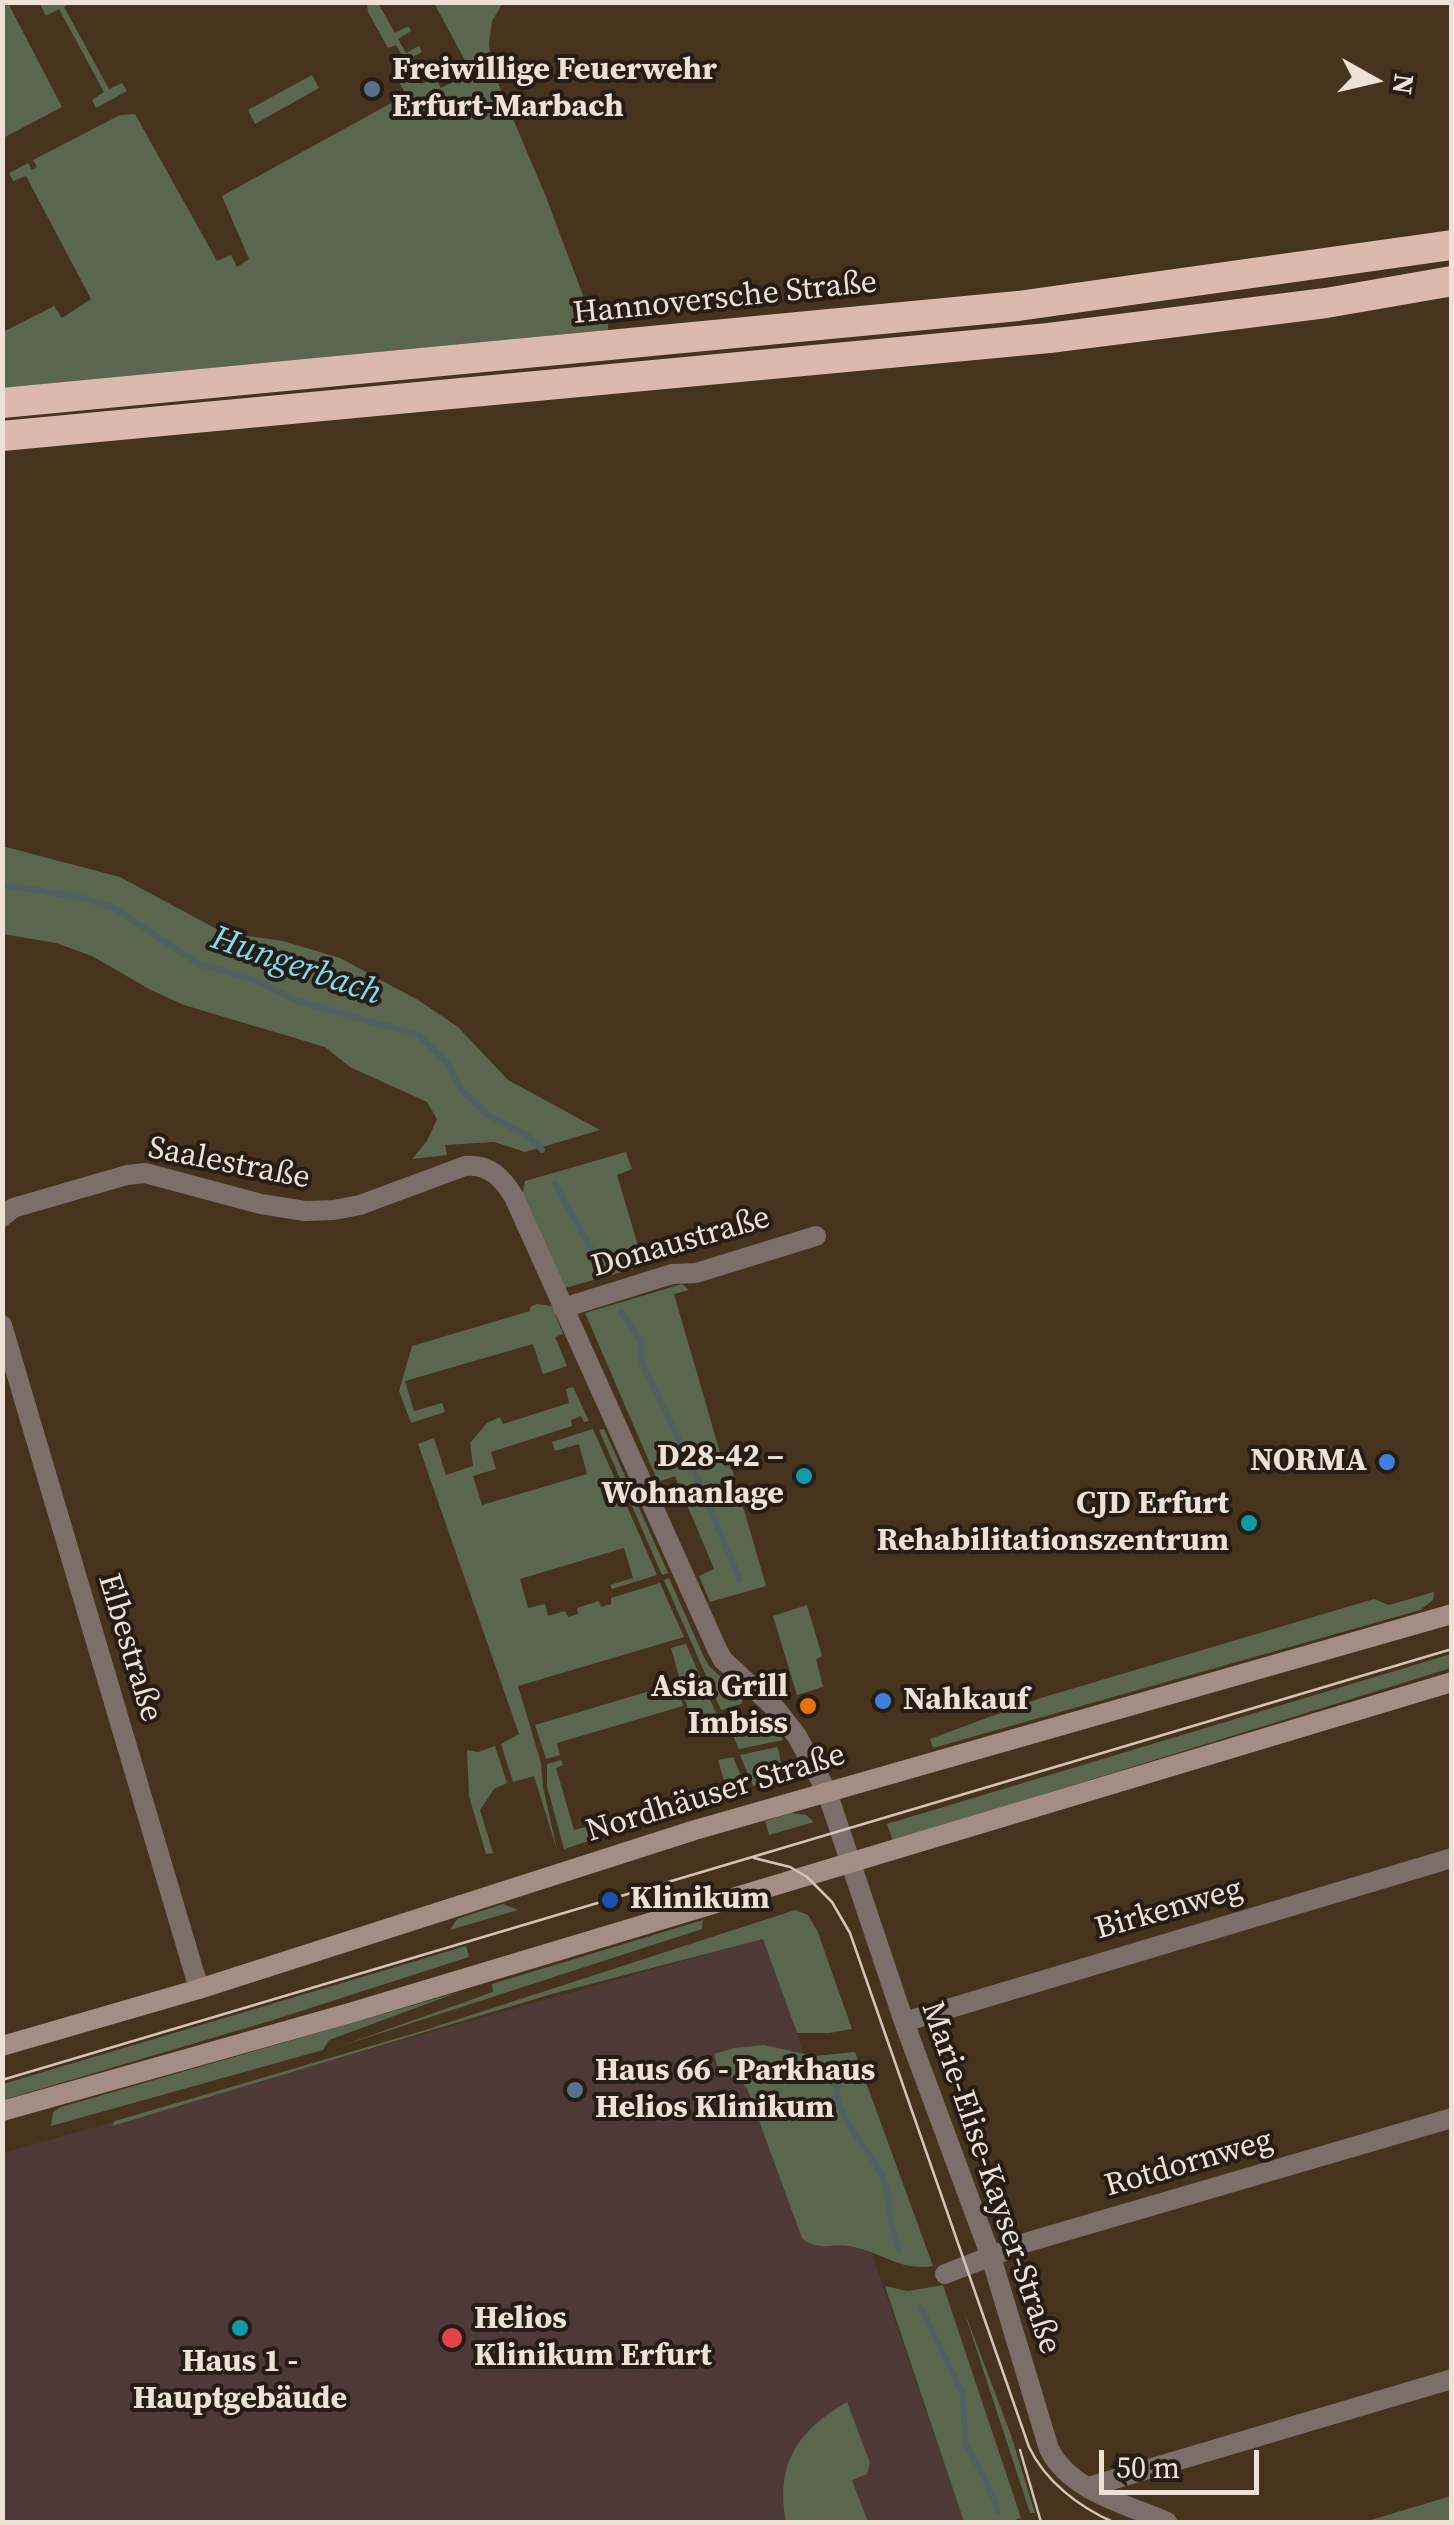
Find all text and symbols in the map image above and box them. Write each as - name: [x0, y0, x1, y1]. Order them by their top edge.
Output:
- north arrow: [1324, 30, 1424, 130]
- place label: Freiwillige Feuerwehr Erfurt-Marbach: [392, 52, 717, 127]
- text: N: [1383, 71, 1424, 97]
- marker: Freiwillige Feuerwehr Erfurt-Marbach: [361, 78, 383, 100]
- street label: Hannoversche Straße: [571, 264, 879, 334]
- water label: Hungerbach: [205, 918, 387, 1016]
- street label: Saalestraße: [145, 1130, 313, 1198]
- street label: Donaustraße: [587, 1199, 775, 1287]
- place label: D28-42 – Wohnanlage: [601, 1439, 784, 1514]
- place label: NORMA: [1250, 1443, 1367, 1481]
- marker: NORMA: [1376, 1451, 1398, 1473]
- marker: D28-42 – Wohnanlage: [793, 1465, 815, 1487]
- place label: CJD Erfurt Rehabilitationszentrum: [877, 1486, 1229, 1561]
- marker: CJD Erfurt Rehabilitationszentrum: [1238, 1512, 1260, 1534]
- street label: Elbestraße: [88, 1569, 170, 1727]
- place label: Asia Grill Imbiss: [651, 1669, 788, 1744]
- place label: Nahkauf: [903, 1682, 1028, 1720]
- marker: Nahkauf: [872, 1690, 894, 1712]
- marker: Asia Grill Imbiss: [797, 1695, 819, 1717]
- street label: Nordhäuser Straße: [582, 1736, 850, 1852]
- street label: Birkenweg: [1091, 1871, 1247, 1949]
- place label: Klinikum: [630, 1881, 770, 1919]
- marker: Klinikum: [599, 1889, 621, 1911]
- street label: Marie-Elise-Kayser-Straße: [912, 1997, 1068, 2359]
- place label: Haus 66 - Parkhaus Helios Klinikum: [595, 2053, 875, 2128]
- marker: Haus 66 - Parkhaus Helios Klinikum: [564, 2079, 586, 2101]
- street label: Rotdornweg: [1101, 2122, 1277, 2206]
- place label: Helios Klinikum Erfurt: [474, 2301, 712, 2376]
- marker: Haus 1 - Hauptgebäude: [229, 2317, 251, 2339]
- marker: Helios Klinikum Erfurt: [439, 2325, 465, 2351]
- place label: Haus 1 - Hauptgebäude: [133, 2344, 347, 2419]
- scale bar: [1104, 2430, 1264, 2492]
- text: 50 m: [1116, 2447, 1180, 2488]

